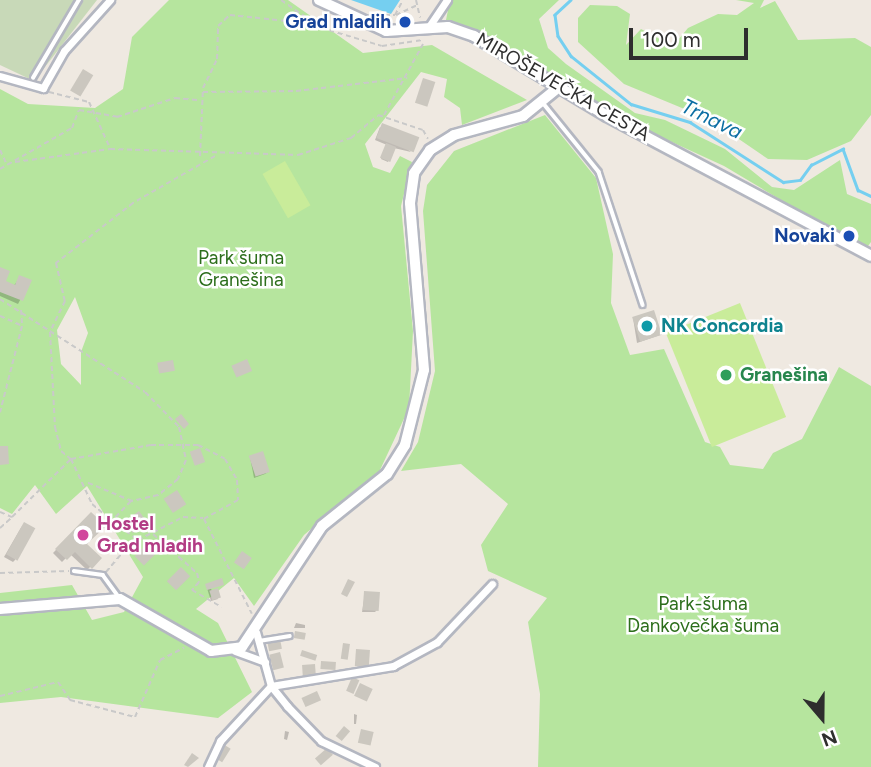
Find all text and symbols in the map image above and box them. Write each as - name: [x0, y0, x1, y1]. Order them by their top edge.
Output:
- place label: Grad mladih: [285, 11, 391, 33]
- marker: Grad mladih: [397, 14, 413, 30]
- scale bar: [633, 14, 752, 58]
- text: 100 m: [642, 27, 701, 52]
- street label: MIROŠEVEČKA CESTA: [472, 28, 654, 146]
- water label: Trnava: [677, 93, 747, 145]
- place label: Novaki: [774, 225, 835, 247]
- marker: Novaki: [841, 228, 857, 244]
- park label: Park šuma Granešina: [198, 247, 284, 291]
- place label: NK Concordia: [661, 315, 783, 337]
- marker: NK Concordia: [639, 318, 655, 334]
- place label: Granešina: [740, 364, 828, 386]
- marker: Granešina: [718, 367, 734, 383]
- place label: Hostel Grad mladih: [97, 513, 203, 557]
- marker: Hostel Grad mladih: [75, 527, 91, 543]
- park label: Park-šuma Dankovečka šuma: [627, 593, 779, 637]
- north arrow: [787, 683, 857, 753]
- text: N: [819, 725, 840, 752]

